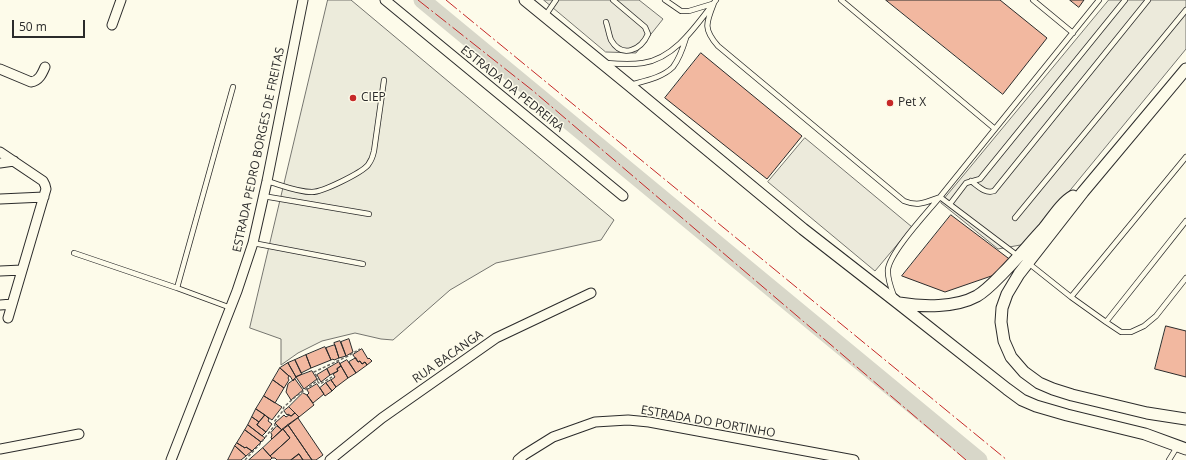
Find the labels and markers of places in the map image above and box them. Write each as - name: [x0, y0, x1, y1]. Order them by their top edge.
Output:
- place label: CIEP: [361, 91, 386, 105]
- marker: CIEP: [348, 93, 358, 103]
- place label: Pet X: [898, 96, 926, 110]
- marker: Pet X: [885, 98, 895, 108]

